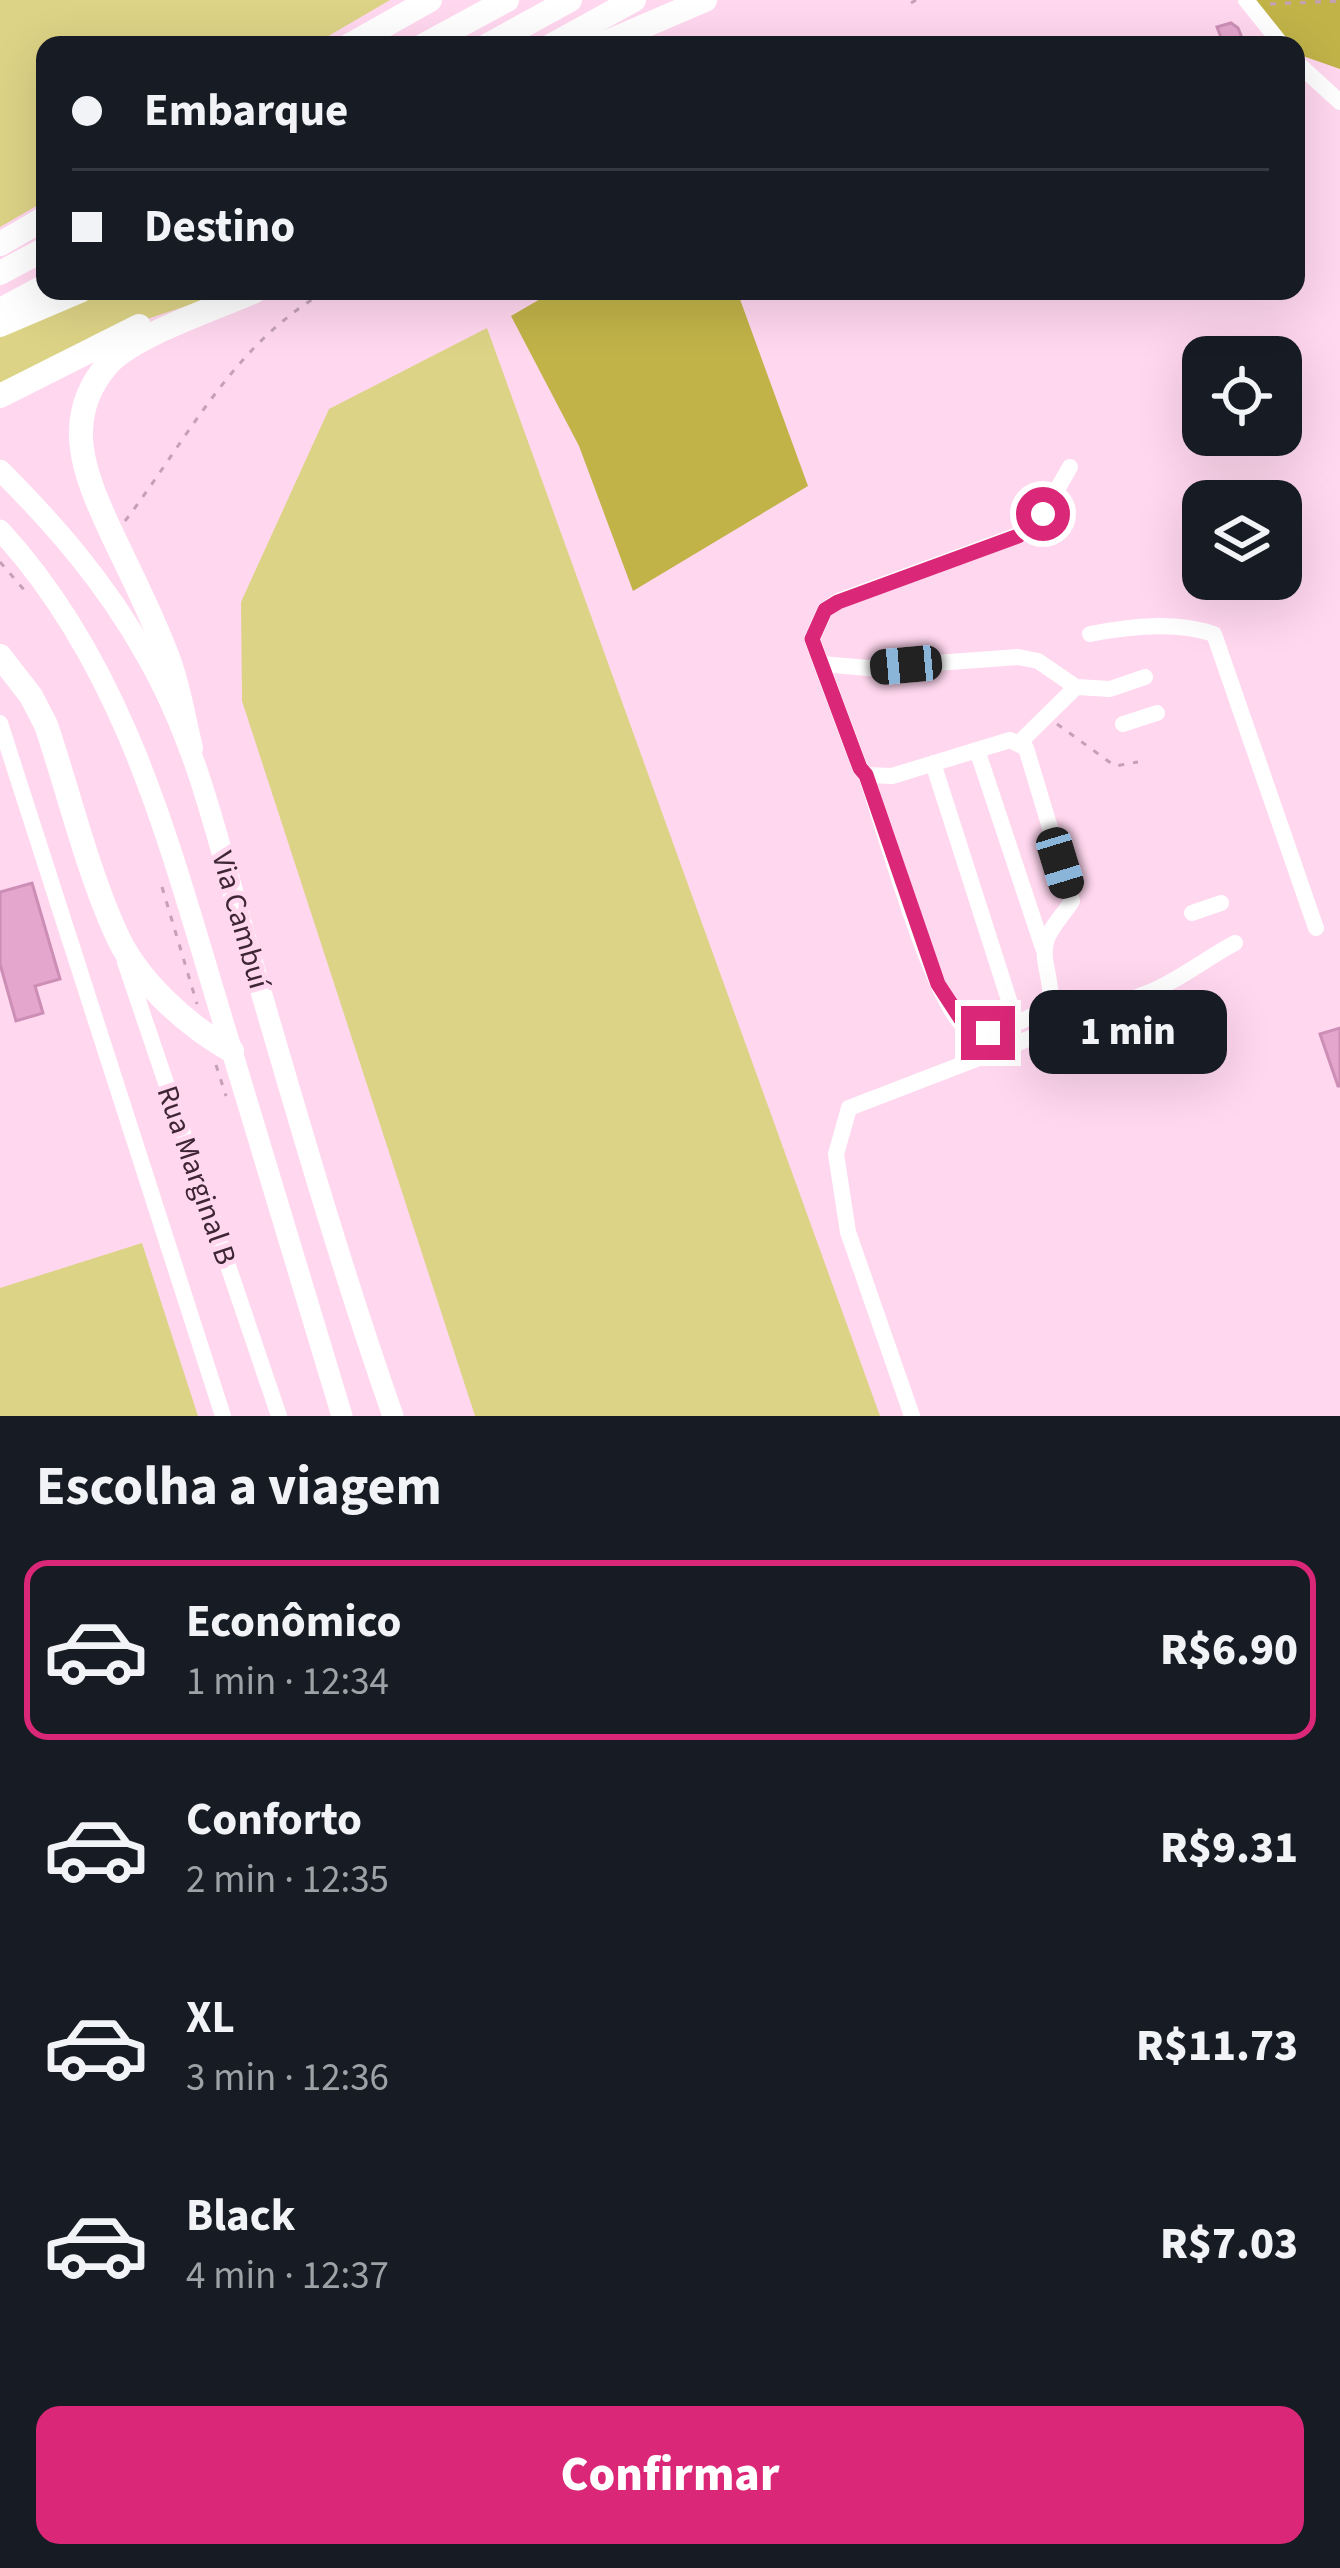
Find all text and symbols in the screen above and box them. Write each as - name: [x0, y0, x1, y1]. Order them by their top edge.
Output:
- text: Embarque: [144, 79, 348, 143]
- text: Destino: [144, 195, 295, 259]
- map controls: [1182, 336, 1302, 600]
- button: locate: [1182, 336, 1302, 456]
- button: layers: [1182, 480, 1302, 600]
- route start: [1016, 487, 1070, 541]
- car: [869, 644, 943, 686]
- car: [1032, 823, 1088, 903]
- street label: Via Cambuí: [200, 846, 281, 996]
- callout: 1 min: [1030, 991, 1228, 1075]
- text: 1 min: [1080, 1004, 1176, 1060]
- route end: [961, 1006, 1015, 1060]
- street label: Rua Marginal B: [146, 1080, 247, 1271]
- text: Escolha a viagem: [36, 1449, 442, 1526]
- text: Econômico: [186, 1590, 402, 1654]
- icon: car: [42, 1596, 150, 1704]
- text: R$6.90: [1160, 1618, 1298, 1682]
- text: 1 min · 12:34: [186, 1654, 389, 1710]
- text: Conforto: [186, 1788, 362, 1852]
- icon: car: [42, 1794, 150, 1902]
- text: R$9.31: [1160, 1816, 1298, 1880]
- text: 2 min · 12:35: [186, 1852, 389, 1908]
- text: XL: [186, 1986, 235, 2050]
- icon: car: [42, 1992, 150, 2100]
- text: R$11.73: [1136, 2014, 1298, 2078]
- text: 3 min · 12:36: [186, 2050, 389, 2106]
- text: Black: [186, 2184, 296, 2248]
- icon: car: [42, 2190, 150, 2298]
- text: R$7.03: [1160, 2212, 1298, 2276]
- text: 4 min · 12:37: [186, 2248, 389, 2304]
- button: Confirmar: [36, 2406, 1304, 2544]

